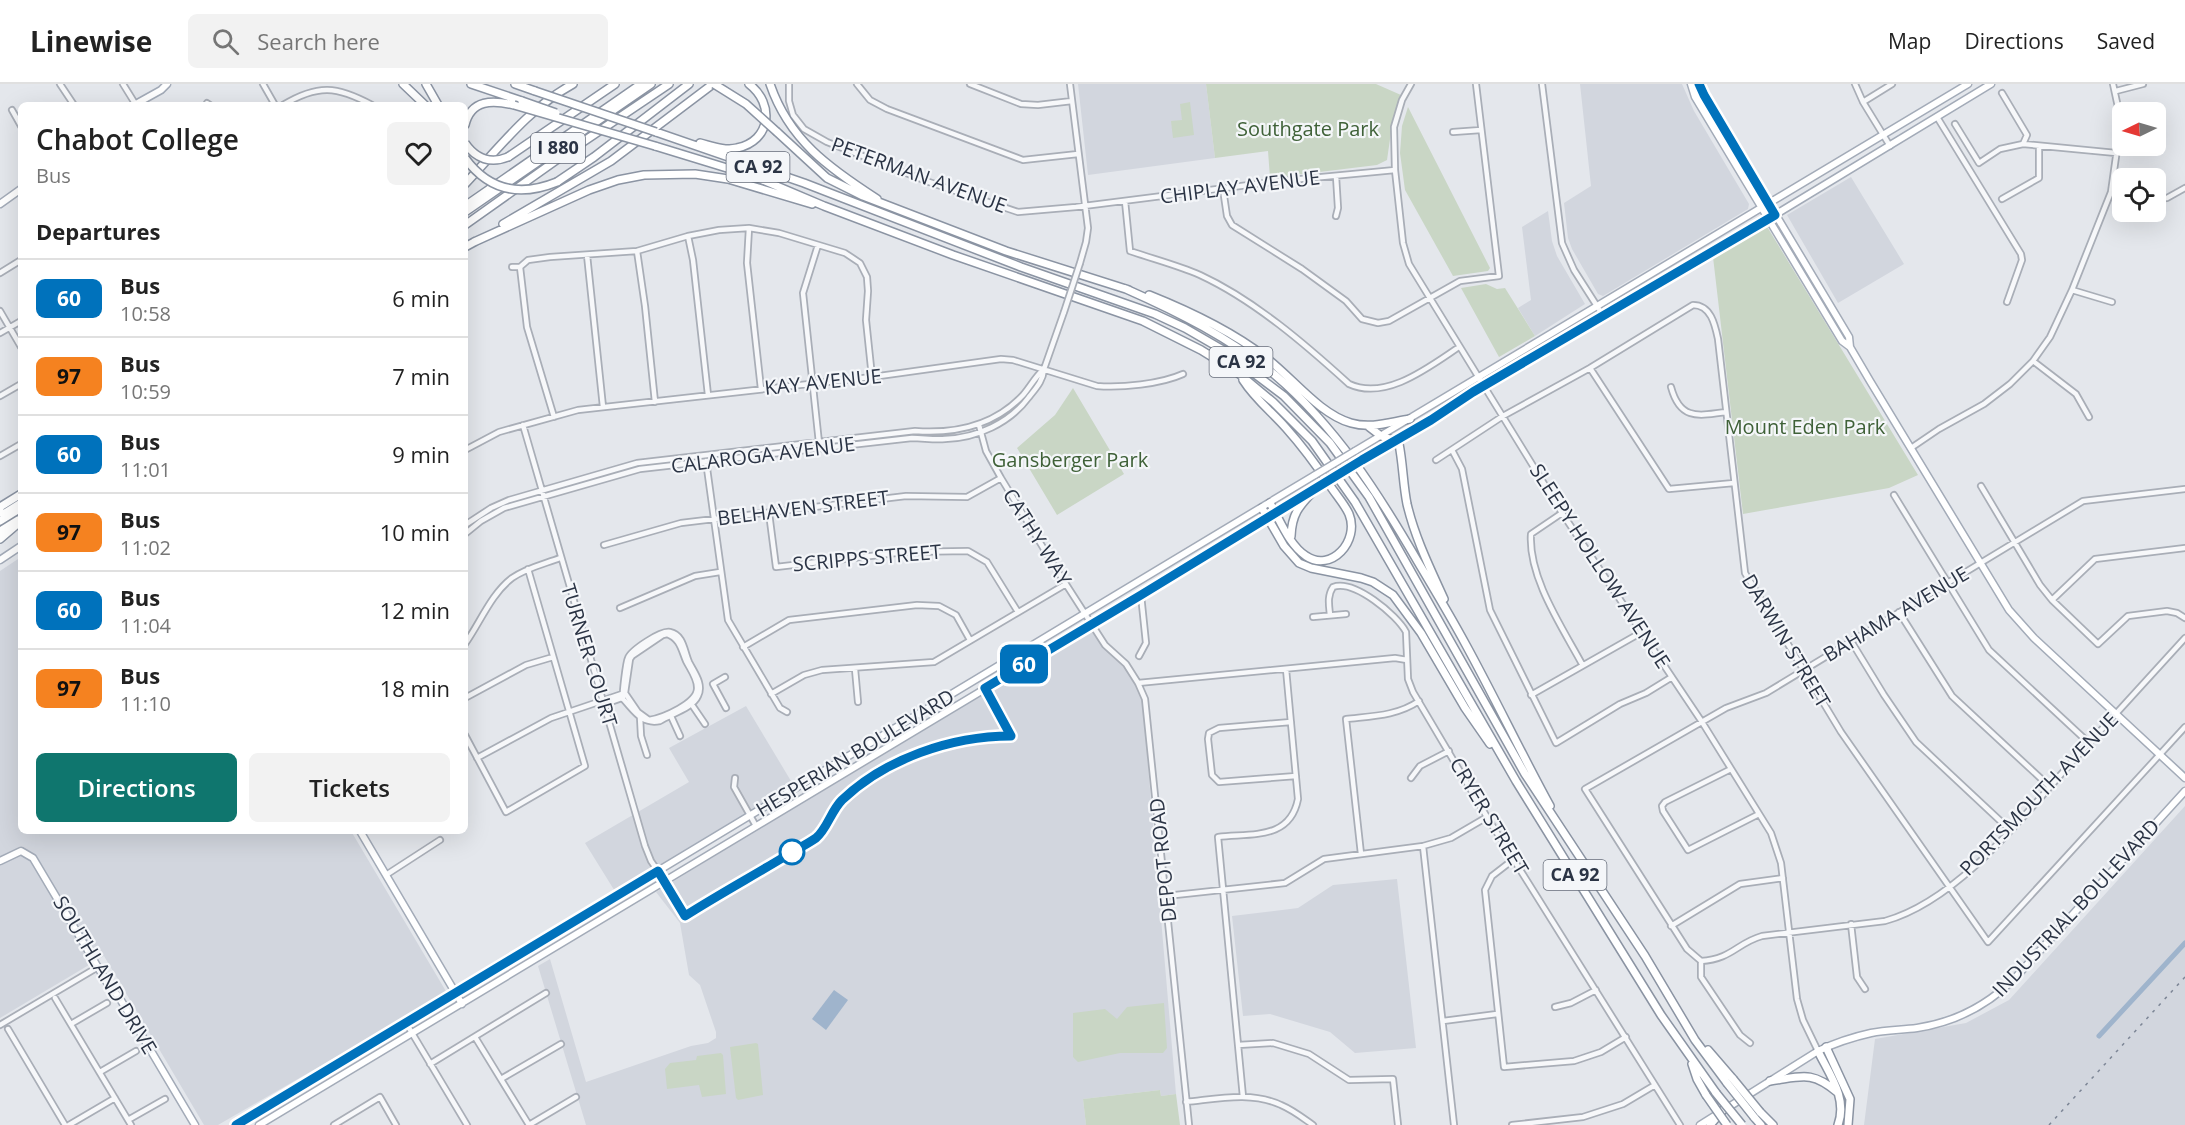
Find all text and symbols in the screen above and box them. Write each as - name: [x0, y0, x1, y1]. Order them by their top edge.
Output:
- search box: [188, 14, 608, 68]
- text: Linewise: [30, 22, 152, 60]
- icon: search: [209, 25, 242, 58]
- text: Search here: [257, 26, 380, 56]
- text: Map: [1888, 27, 1931, 55]
- text: Directions: [1964, 27, 2064, 55]
- text: Saved: [2097, 27, 2155, 55]
- north arrow: [2112, 102, 2166, 156]
- map controls: [2112, 102, 2166, 222]
- park label: Southgate Park: [1237, 115, 1379, 142]
- text: Chabot College: [36, 120, 239, 158]
- button: heart: [387, 122, 450, 185]
- street label: PETERMAN AVENUE: [828, 130, 1011, 219]
- road number: I 880: [531, 133, 585, 163]
- road number: CA 92: [726, 152, 789, 182]
- text: Bus: [36, 162, 71, 189]
- street label: CHIPLAY AVENUE: [1158, 163, 1321, 210]
- button: locate: [2112, 168, 2166, 222]
- text: Departures: [36, 216, 160, 246]
- text: Bus: [120, 270, 160, 300]
- text: 6 min: [392, 283, 450, 313]
- text: 60: [57, 284, 81, 312]
- text: 10:58: [120, 300, 171, 327]
- road number: CA 92: [1210, 347, 1272, 377]
- text: Bus: [120, 348, 160, 378]
- text: 7 min: [392, 361, 450, 391]
- text: 97: [57, 362, 81, 390]
- street label: KAY AVENUE: [763, 362, 883, 401]
- text: 10:59: [120, 378, 171, 405]
- park label: Mount Eden Park: [1725, 413, 1886, 440]
- text: Bus: [120, 426, 160, 456]
- street label: CALAROGA AVENUE: [669, 430, 856, 479]
- text: 9 min: [392, 439, 450, 469]
- text: 60: [57, 440, 81, 468]
- park label: Gansberger Park: [992, 446, 1149, 473]
- text: 11:01: [120, 456, 171, 483]
- street label: SLEEPY HOLLOW AVENUE: [1524, 458, 1677, 673]
- street label: CATHY WAY: [997, 483, 1078, 591]
- street label: BELHAVEN STREET: [716, 484, 890, 531]
- text: Bus: [120, 504, 160, 534]
- text: 10 min: [380, 517, 450, 547]
- text: 97: [57, 518, 81, 546]
- text: 11:02: [120, 534, 171, 561]
- street label: SCRIPPS STREET: [791, 538, 942, 577]
- street label: BAHAMA AVENUE: [1818, 559, 1974, 668]
- street label: DARWIN STREET: [1736, 569, 1837, 713]
- street label: TURNER COURT: [555, 580, 624, 729]
- text: Bus: [120, 582, 160, 612]
- text: 12 min: [380, 595, 450, 625]
- text: 60: [57, 596, 81, 624]
- text: 11:04: [120, 612, 171, 639]
- line badge: 60: [997, 644, 1051, 684]
- text: 60: [1012, 650, 1036, 678]
- text: Bus: [120, 660, 160, 690]
- text: 18 min: [380, 673, 450, 703]
- text: 97: [57, 674, 81, 702]
- street label: HESPERIAN BOULEVARD: [751, 683, 959, 823]
- text: 11:10: [120, 690, 171, 717]
- street label: PORTSMOUTH AVENUE: [1953, 706, 2124, 881]
- street label: CRYER STREET: [1444, 752, 1535, 879]
- button: Directions: [36, 753, 237, 822]
- button: Tickets: [249, 753, 450, 822]
- street label: DEPOT ROAD: [1143, 797, 1182, 923]
- street label: INDUSTRIAL BOULEVARD: [1986, 813, 2165, 1002]
- unlabelled marker: [779, 839, 805, 865]
- road number: CA 92: [1544, 860, 1606, 890]
- street label: SOUTHLAND DRIVE: [47, 891, 163, 1059]

